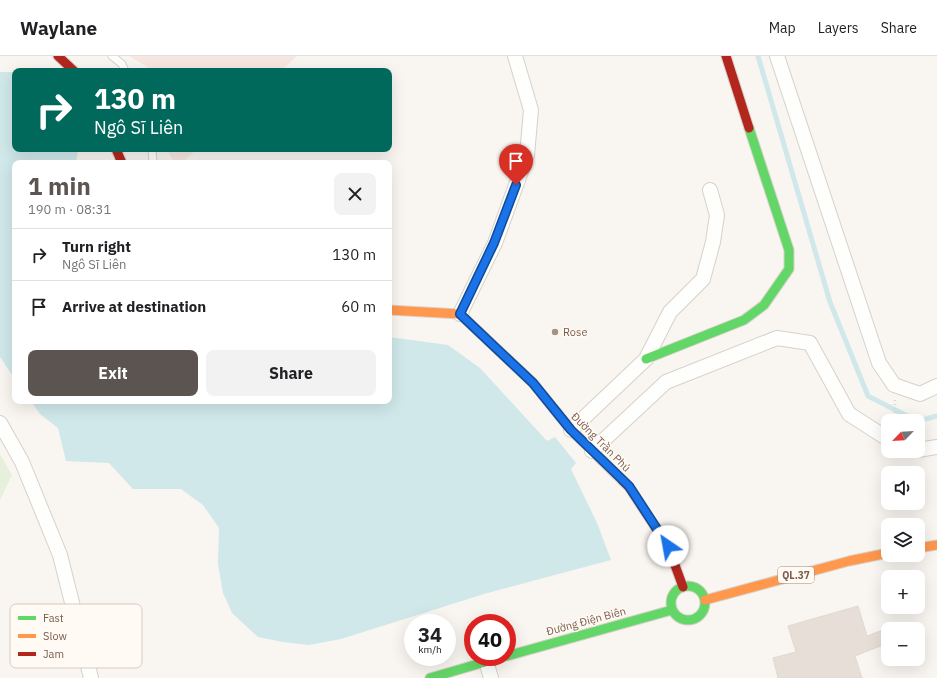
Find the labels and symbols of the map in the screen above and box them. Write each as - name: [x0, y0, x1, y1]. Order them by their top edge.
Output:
- pin: [499, 144, 533, 185]
- place label: Rose: [563, 325, 587, 339]
- marker: Rose: [550, 327, 560, 337]
- street label: Đường Trần Phú: [568, 409, 634, 475]
- north arrow: [881, 414, 925, 458]
- position arrow: [647, 525, 689, 567]
- road number: QL.37: [778, 567, 814, 583]
- legend: [10, 604, 142, 668]
- street label: Đường Điện Biên: [545, 604, 627, 638]
- text: Fast: [43, 611, 64, 625]
- speed limit sign: 40: [464, 614, 516, 666]
- text: Slow: [43, 629, 67, 643]
- text: Jam: [43, 647, 64, 661]

